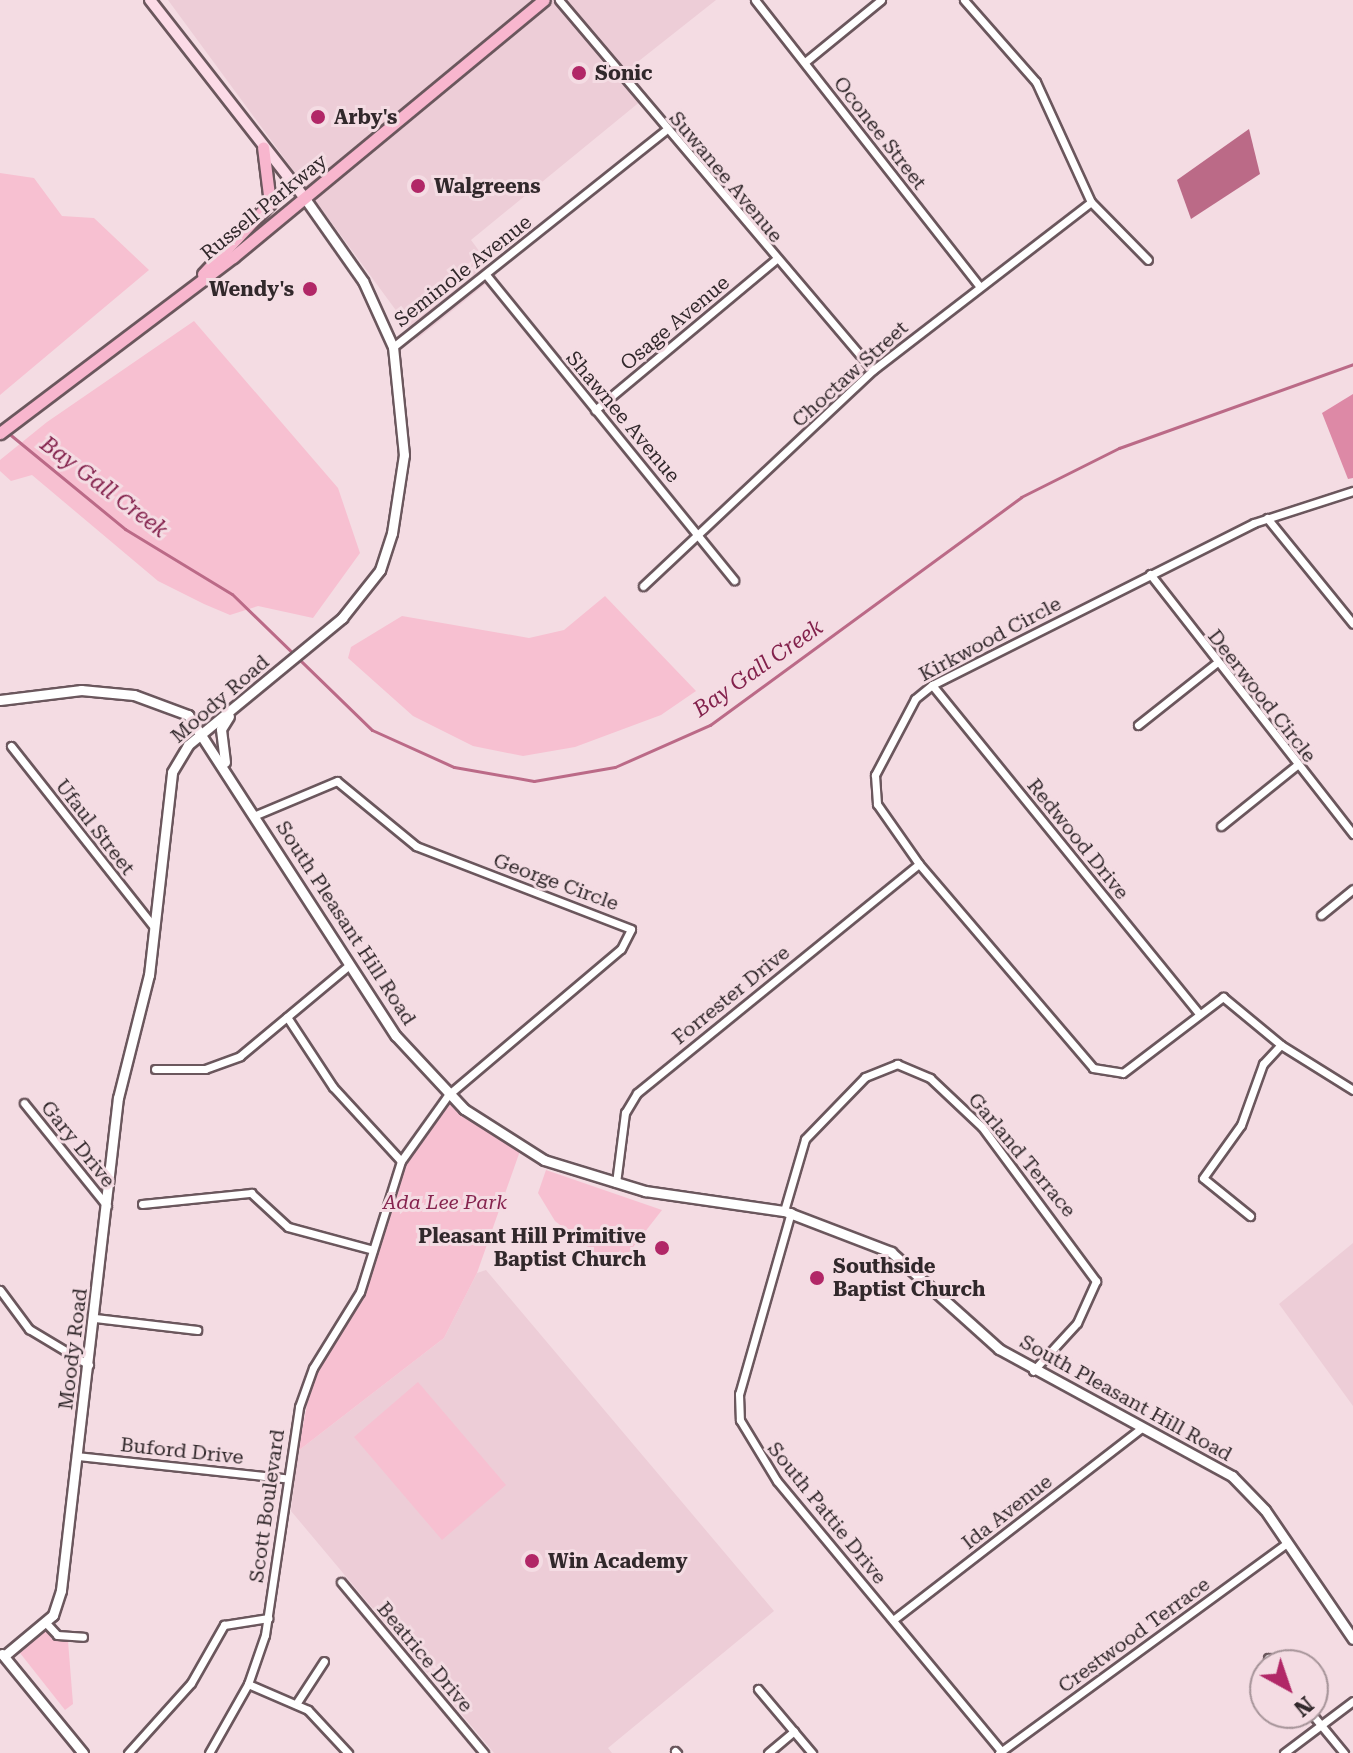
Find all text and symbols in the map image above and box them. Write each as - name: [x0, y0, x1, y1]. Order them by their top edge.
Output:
- place label: Sonic: [595, 61, 652, 85]
- marker: Sonic: [570, 64, 588, 82]
- street label: Oconee Street: [828, 72, 932, 194]
- place label: Arby's: [334, 105, 397, 129]
- street label: Suwanee Avenue: [664, 107, 788, 247]
- marker: Arby's: [309, 108, 327, 126]
- street label: Russell Parkway: [196, 149, 332, 265]
- place label: Walgreens: [434, 174, 541, 198]
- marker: Walgreens: [409, 177, 427, 195]
- street label: Seminole Avenue: [390, 210, 536, 332]
- street label: Osage Avenue: [616, 271, 734, 375]
- place label: Wendy's: [209, 277, 294, 301]
- marker: Wendy's: [301, 280, 319, 298]
- street label: Choctaw Street: [787, 316, 913, 432]
- street label: Shawnee Avenue: [561, 346, 685, 488]
- water label: Bay Gall Creek: [35, 431, 173, 543]
- street label: Kirkwood Circle: [915, 591, 1065, 687]
- water label: Bay Gall Creek: [688, 614, 828, 722]
- street label: Deerwood Circle: [1203, 625, 1321, 767]
- street label: Moody Road: [166, 650, 274, 748]
- street label: Ufaul Street: [50, 774, 140, 880]
- street label: Redwood Drive: [1022, 774, 1134, 904]
- street label: South Pleasant Hill Road: [271, 816, 421, 1030]
- street label: George Circle: [490, 848, 622, 916]
- street label: Forrester Drive: [668, 940, 794, 1050]
- street label: Garland Terrace: [963, 1088, 1081, 1222]
- street label: Gary Drive: [36, 1096, 120, 1192]
- park label: Ada Lee Park: [383, 1190, 507, 1214]
- place label: Pleasant Hill Primitive Baptist Church: [418, 1224, 646, 1271]
- marker: Pleasant Hill Primitive Baptist Church: [653, 1239, 671, 1257]
- place label: Southside Baptist Church: [833, 1254, 985, 1301]
- marker: Southside Baptist Church: [808, 1269, 826, 1287]
- street label: Moody Road: [54, 1287, 92, 1411]
- street label: South Pleasant Hill Road: [1016, 1330, 1236, 1466]
- street label: Scott Boulevard: [244, 1428, 290, 1584]
- street label: Buford Drive: [119, 1433, 245, 1469]
- street label: South Pattie Drive: [762, 1437, 892, 1589]
- street label: Ida Avenue: [957, 1469, 1057, 1555]
- place label: Win Academy: [548, 1549, 687, 1573]
- marker: Win Academy: [523, 1552, 541, 1570]
- street label: Crestwood Terrace: [1054, 1572, 1214, 1698]
- street label: Beatrice Drive: [372, 1597, 478, 1717]
- north arrow: [1249, 1649, 1329, 1729]
- text: N: [1289, 1691, 1318, 1721]

